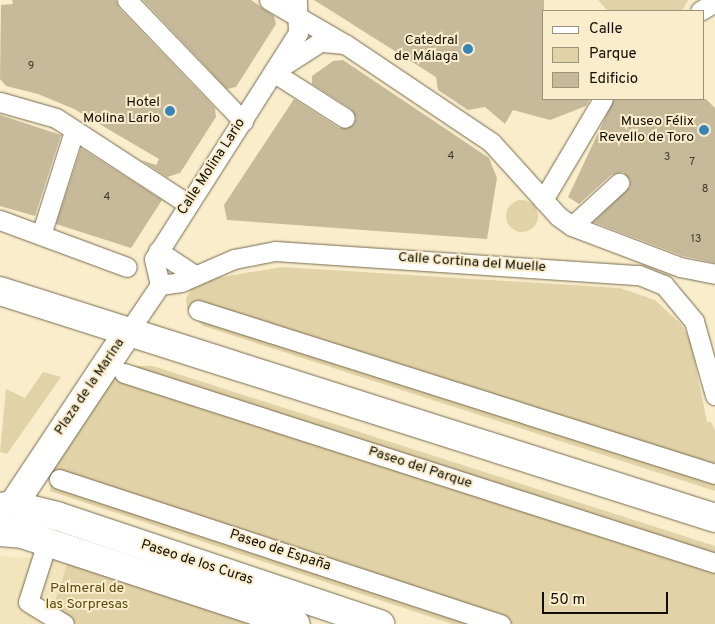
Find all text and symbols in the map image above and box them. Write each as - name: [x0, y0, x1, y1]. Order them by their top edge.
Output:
- legend: [542, 10, 705, 100]
- text: Calle: [589, 20, 623, 39]
- place label: Catedral de Málaga: [394, 33, 458, 65]
- marker: Catedral de Málaga: [462, 43, 474, 55]
- text: Parque: [589, 45, 637, 64]
- house number: 9: [28, 59, 34, 73]
- text: Edificio: [589, 70, 638, 89]
- place label: Hotel Molina Lario: [83, 95, 160, 128]
- marker: Hotel Molina Lario: [164, 105, 176, 117]
- place label: Museo Félix Revello de Toro: [598, 114, 694, 146]
- street label: Calle Molina Lario: [175, 116, 249, 218]
- marker: Museo Félix Revello de Toro: [698, 124, 710, 136]
- house number: 4: [448, 149, 454, 163]
- house number: 3: [664, 150, 670, 164]
- house number: 7: [689, 155, 695, 169]
- house number: 8: [702, 182, 708, 196]
- house number: 4: [104, 190, 110, 204]
- house number: 13: [691, 232, 701, 246]
- street label: Calle Cortina del Muelle: [398, 249, 546, 277]
- street label: Plaza de la Marina: [51, 335, 129, 439]
- street label: Paseo del Parque: [366, 443, 474, 493]
- street label: Paseo de España: [227, 527, 333, 575]
- street label: Paseo de los Curas: [139, 537, 255, 589]
- park label: Palmeral de las Sorpresas: [46, 581, 128, 614]
- scale bar: [545, 582, 671, 614]
- text: 50 m: [550, 591, 585, 610]

